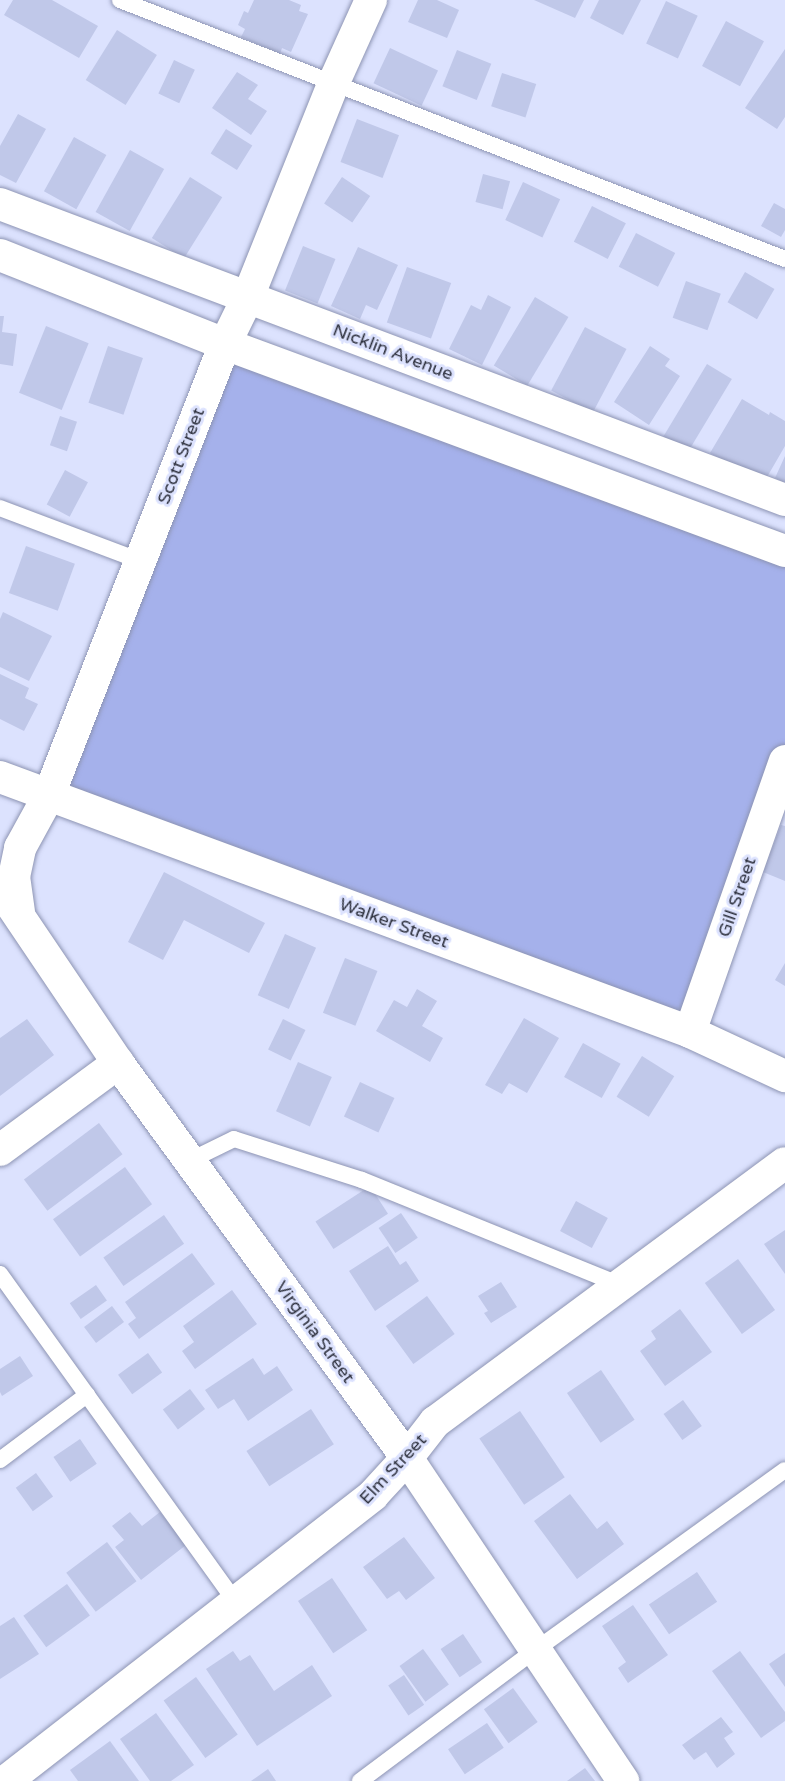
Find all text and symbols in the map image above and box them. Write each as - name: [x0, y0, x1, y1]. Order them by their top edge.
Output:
- street label: Nicklin Avenue: [330, 319, 456, 385]
- street label: Scott Street: [153, 405, 209, 507]
- street label: Gill Street: [713, 854, 761, 940]
- street label: Walker Street: [336, 893, 452, 953]
- street label: Virginia Street: [271, 1277, 359, 1387]
- street label: Elm Street: [355, 1429, 431, 1509]

